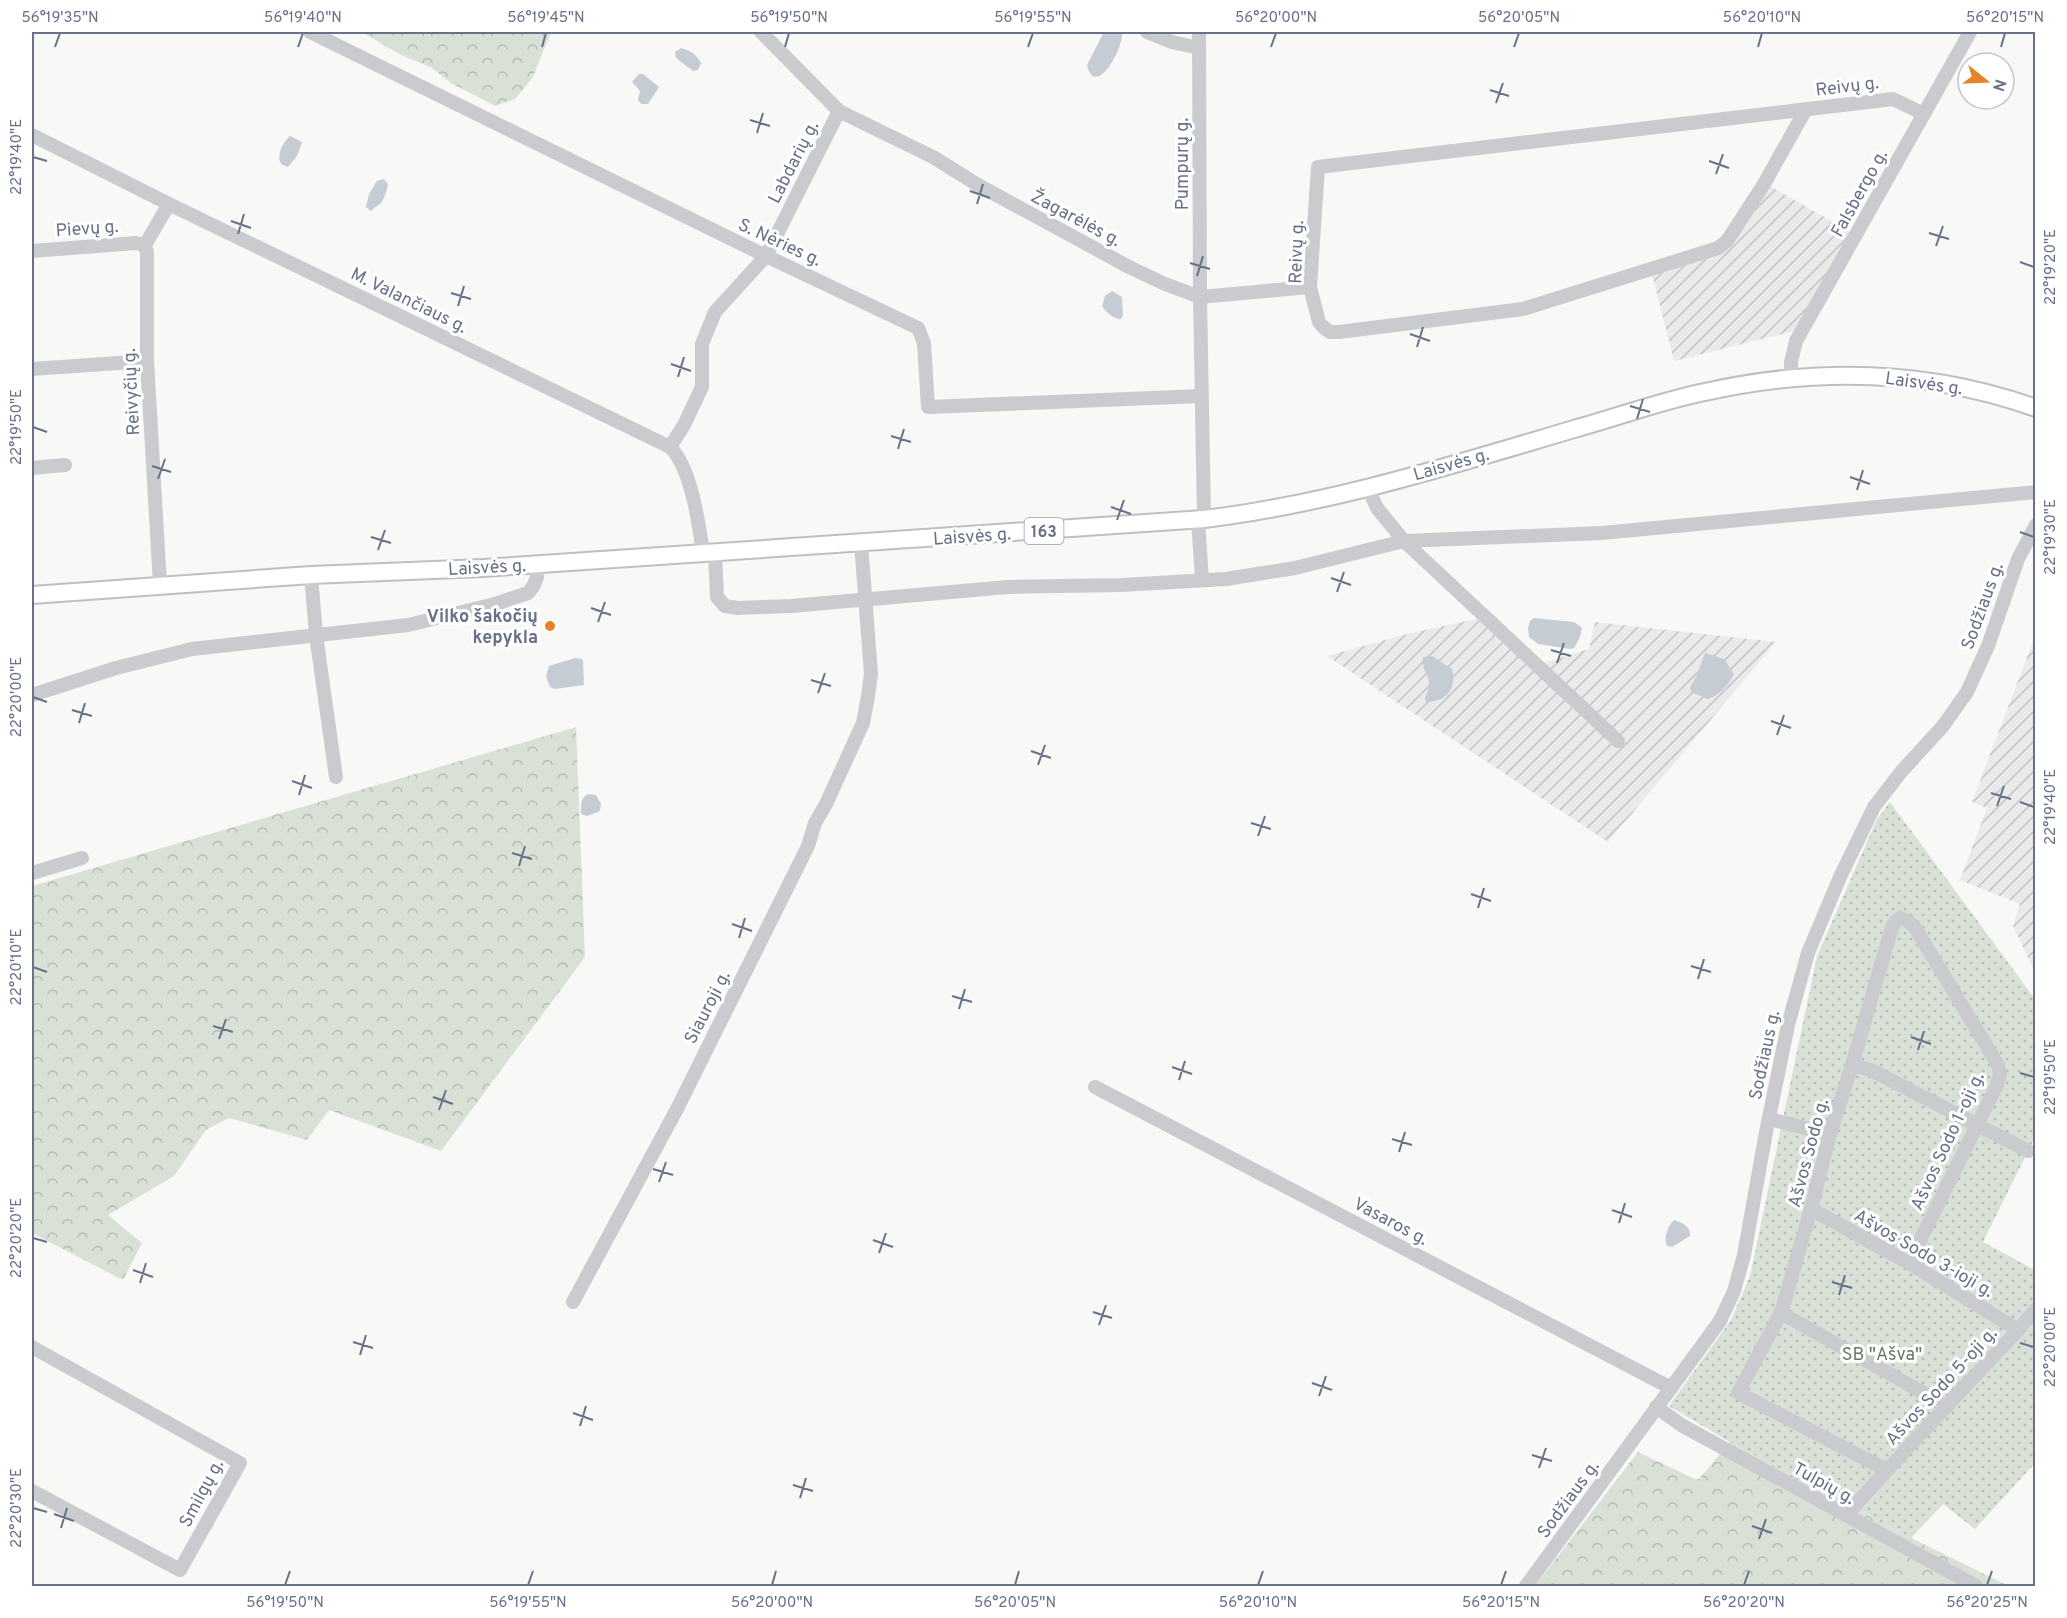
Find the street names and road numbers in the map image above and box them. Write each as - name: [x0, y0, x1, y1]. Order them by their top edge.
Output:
- street label: Reivų g.: [1814, 72, 1880, 103]
- street label: Labdarių g.: [764, 117, 825, 208]
- street label: Pumpurų g.: [1172, 118, 1195, 210]
- street label: Falsbergo g.: [1827, 146, 1894, 242]
- street label: Žagarėlės g.: [1026, 184, 1125, 253]
- street label: S. Nėries g.: [734, 214, 825, 273]
- street label: Pievų g.: [55, 216, 119, 243]
- street label: Reivų g.: [1285, 220, 1310, 284]
- street label: M. Valančiaus g.: [346, 263, 470, 339]
- street label: Reivyčių g.: [119, 348, 146, 436]
- street label: Laisvės g.: [1884, 368, 1964, 401]
- street label: Laisvės g.: [1411, 444, 1492, 487]
- road number: 163: [1024, 518, 1064, 544]
- street label: Laisvės g.: [932, 523, 1012, 552]
- street label: Laisvės g.: [448, 555, 527, 582]
- street label: Sodžiaus g.: [1957, 560, 2010, 653]
- street label: Siauroji g.: [680, 967, 737, 1048]
- street label: Sodžiaus g.: [1745, 1008, 1786, 1102]
- street label: Ašvos Sodo 1-oji g.: [1906, 1069, 1990, 1214]
- street label: Ašvos Sodo g.: [1784, 1096, 1835, 1210]
- street label: Vasaros g.: [1349, 1193, 1432, 1252]
- street label: Ašvos Sodo 3-ioji g.: [1849, 1205, 1997, 1304]
- street label: Ašvos Sodo 5-oji g.: [1881, 1323, 2003, 1451]
- street label: Smilgų g.: [175, 1456, 230, 1532]
- street label: Sodžiaus g.: [1533, 1456, 1605, 1543]
- street label: Tulpių g.: [1788, 1458, 1859, 1511]

